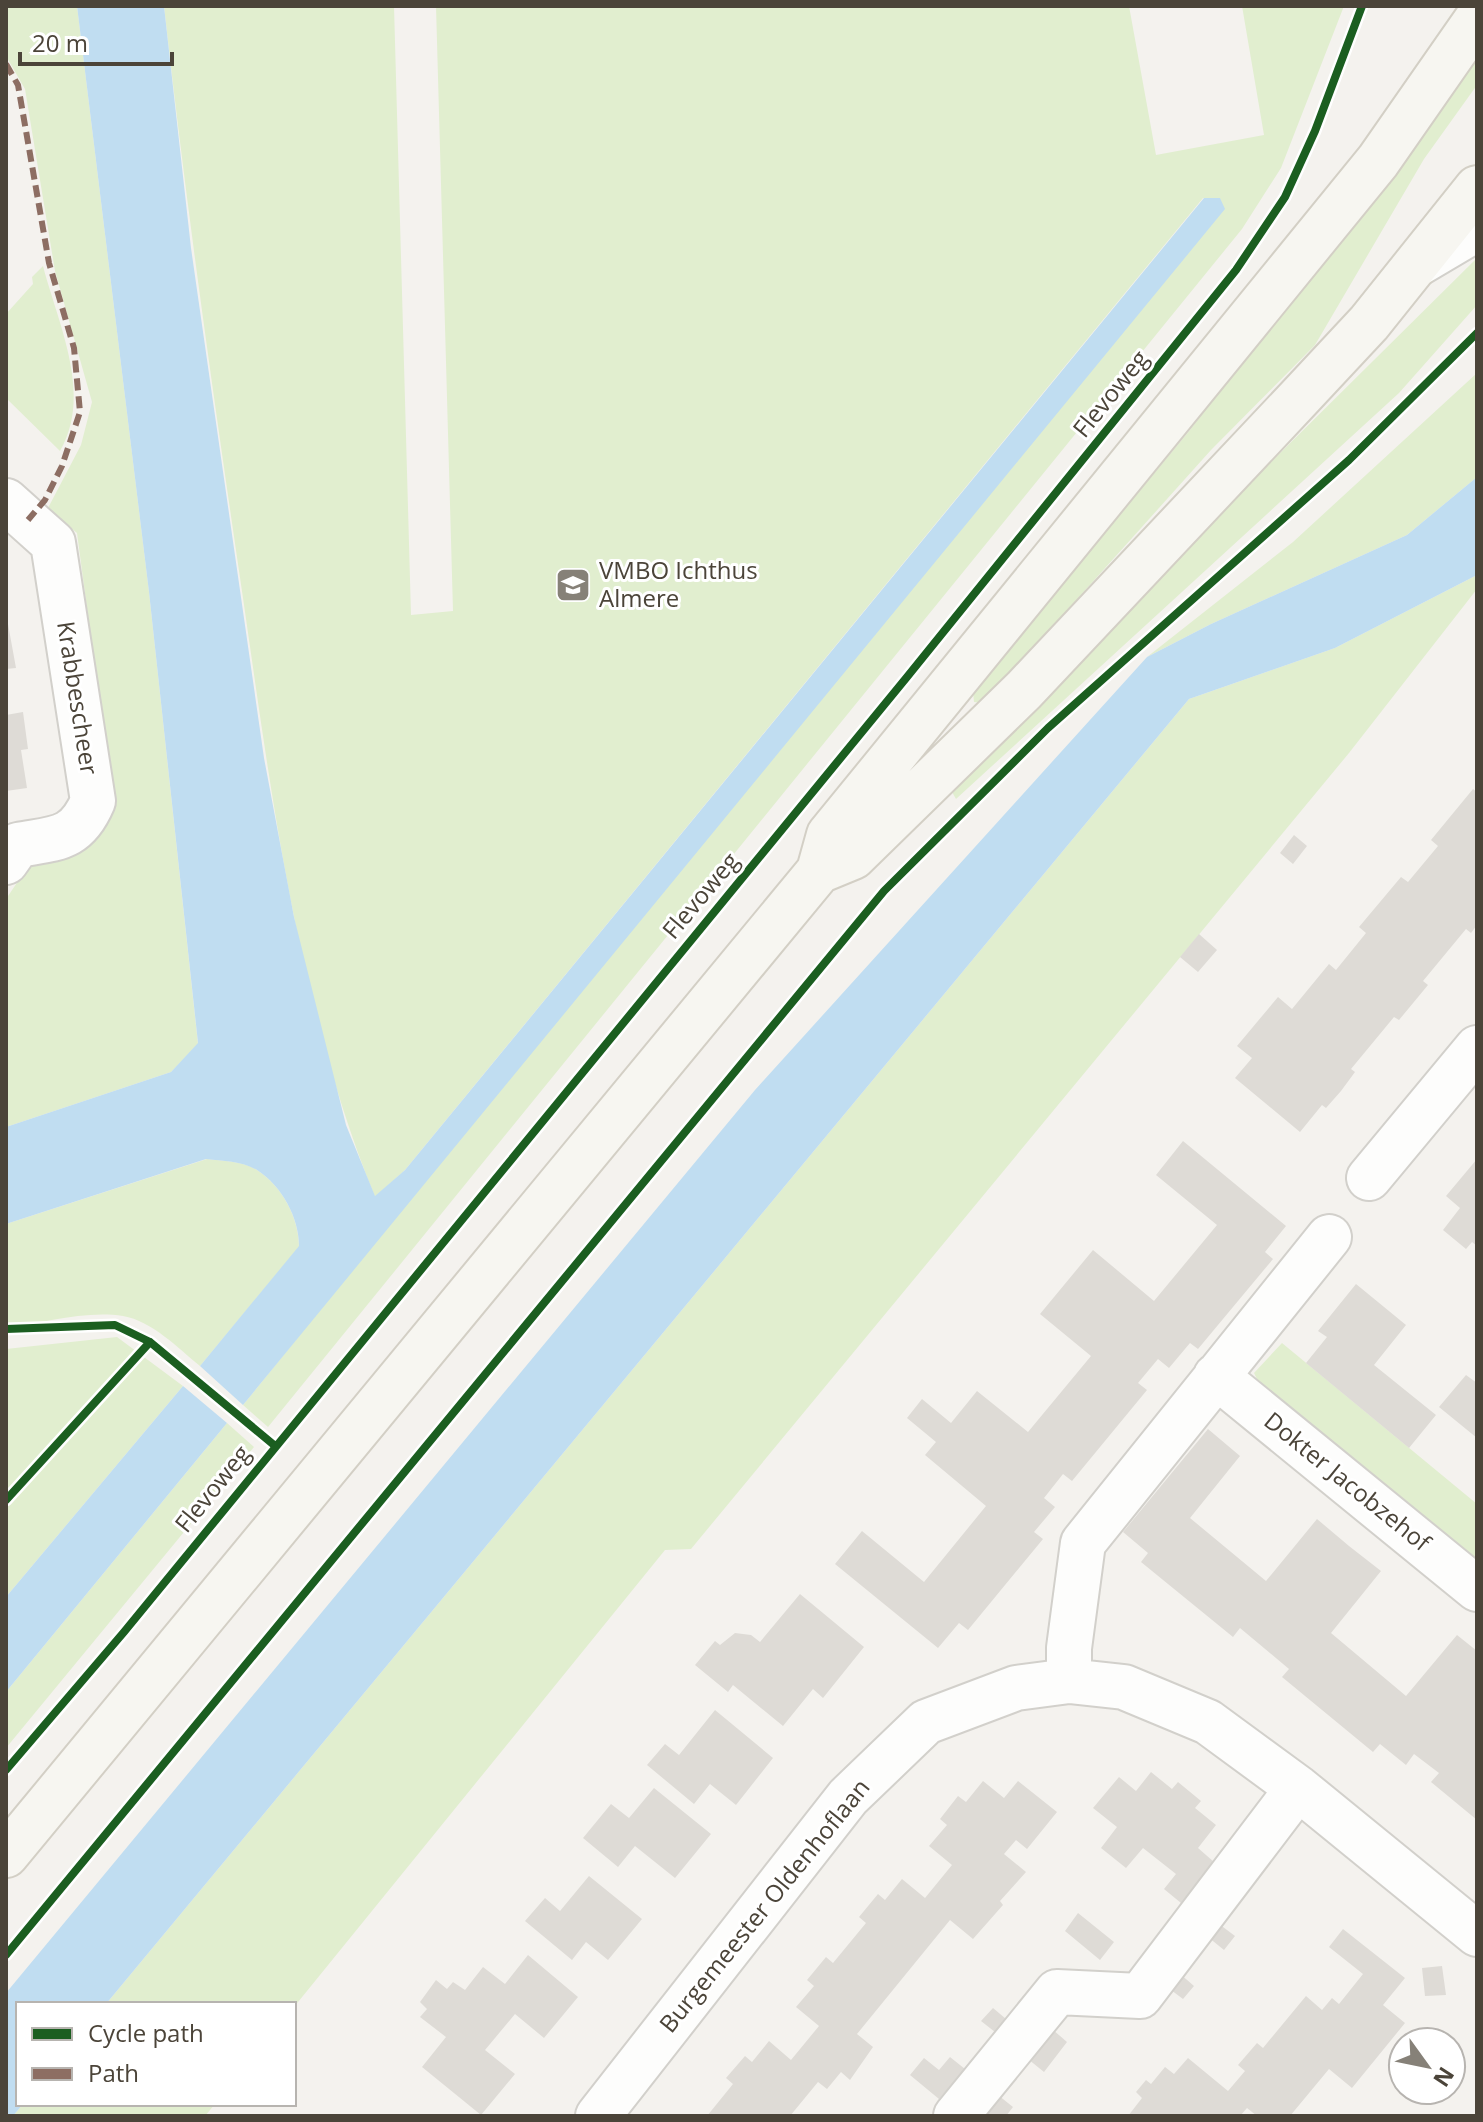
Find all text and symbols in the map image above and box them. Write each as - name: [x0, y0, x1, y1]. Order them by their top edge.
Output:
- scale bar: [20, 16, 172, 66]
- text: 20 m: [32, 26, 88, 59]
- street label: Flevoweg: [1064, 342, 1155, 444]
- place label: VMBO Ichthus Almere: [599, 553, 758, 614]
- school or university icon: VMBO Ichthus Almere: [554, 566, 592, 604]
- street label: Krabbescheer: [50, 619, 107, 777]
- street label: Flevoweg: [654, 845, 746, 945]
- street label: Dokter Jacobzehof: [1258, 1404, 1439, 1559]
- street label: Flevoweg: [166, 1437, 257, 1539]
- street label: Burgemeester Oldenhoflaan: [651, 1771, 877, 2039]
- legend: [16, 2002, 296, 2106]
- text: Cycle path: [88, 2016, 204, 2049]
- north arrow: [1387, 2026, 1467, 2106]
- text: Path: [88, 2056, 139, 2089]
- text: N: [1427, 2062, 1462, 2093]

